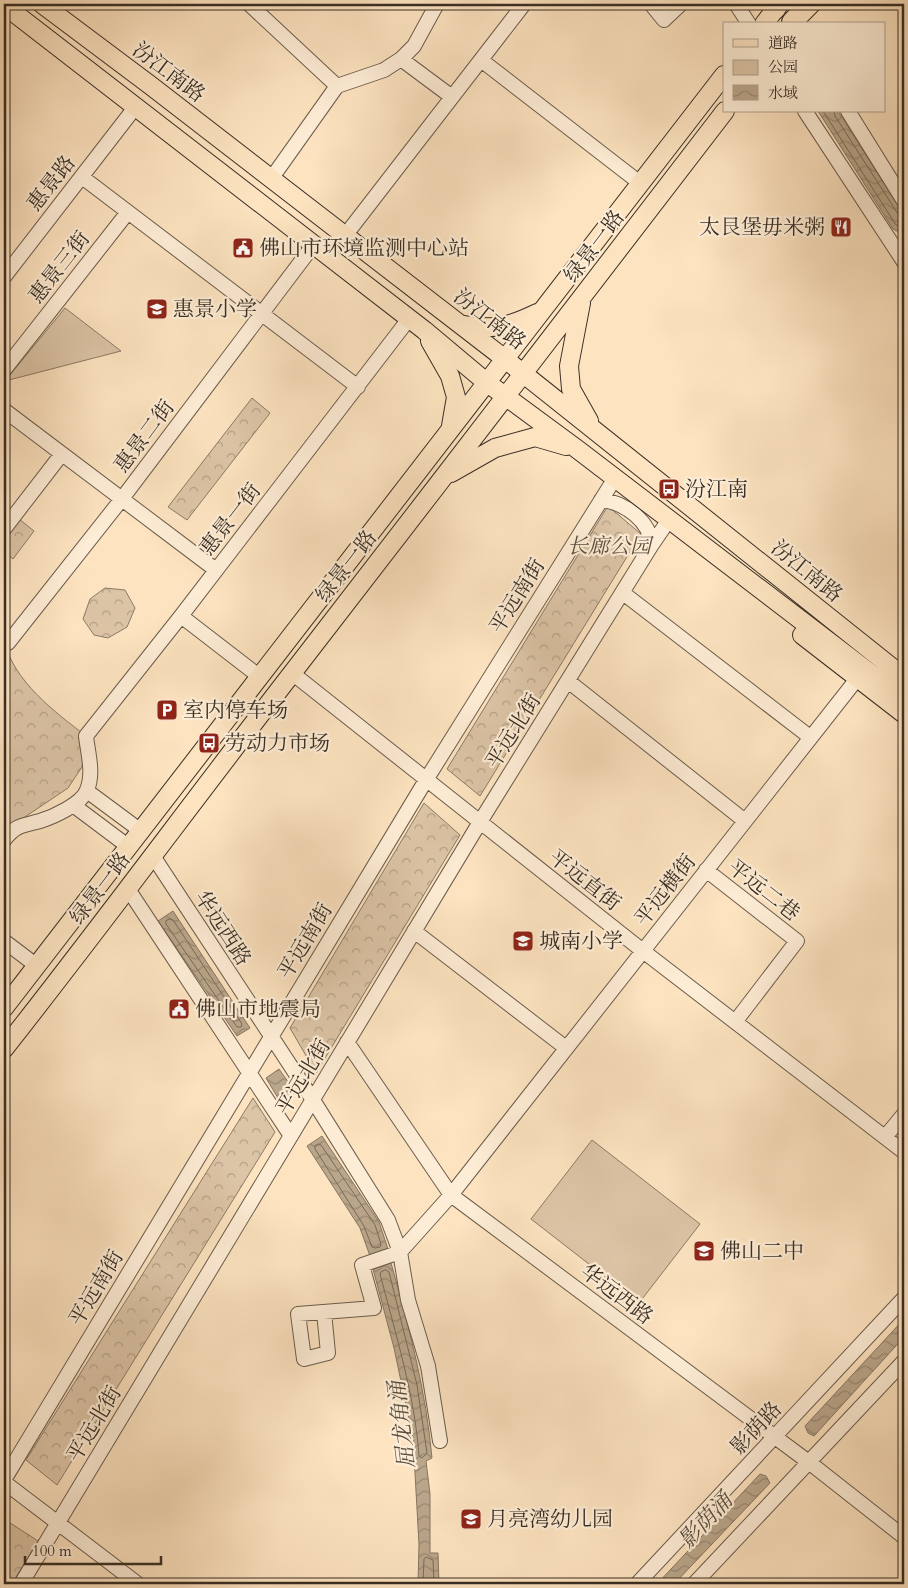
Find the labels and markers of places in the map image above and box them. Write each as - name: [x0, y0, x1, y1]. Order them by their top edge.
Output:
- place label: 太艮堡毋米粥: [699, 213, 825, 242]
- restaurant icon: 太艮堡毋米粥: [829, 215, 853, 239]
- place label: 佛山市环境监测中心站: [259, 234, 469, 263]
- public building icon: 佛山市环境监测中心站: [231, 236, 255, 260]
- place label: 惠景小学: [173, 295, 257, 324]
- school or university icon: 惠景小学: [145, 297, 169, 321]
- place label: 汾江南: [685, 475, 748, 504]
- bus stop icon: 汾江南: [657, 477, 681, 501]
- place label: 室内停车场: [183, 696, 288, 725]
- parking icon: 室内停车场: [155, 698, 179, 722]
- place label: 劳动力市场: [225, 729, 330, 758]
- bus stop icon: 劳动力市场: [197, 731, 221, 755]
- place label: 城南小学: [539, 927, 623, 956]
- school or university icon: 城南小学: [511, 929, 535, 953]
- place label: 佛山市地震局: [195, 995, 321, 1024]
- public building icon: 佛山市地震局: [167, 997, 191, 1021]
- place label: 佛山二中: [720, 1237, 804, 1266]
- school or university icon: 佛山二中: [692, 1239, 716, 1263]
- place label: 月亮湾幼儿园: [487, 1505, 613, 1534]
- school or university icon: 月亮湾幼儿园: [459, 1507, 483, 1531]

